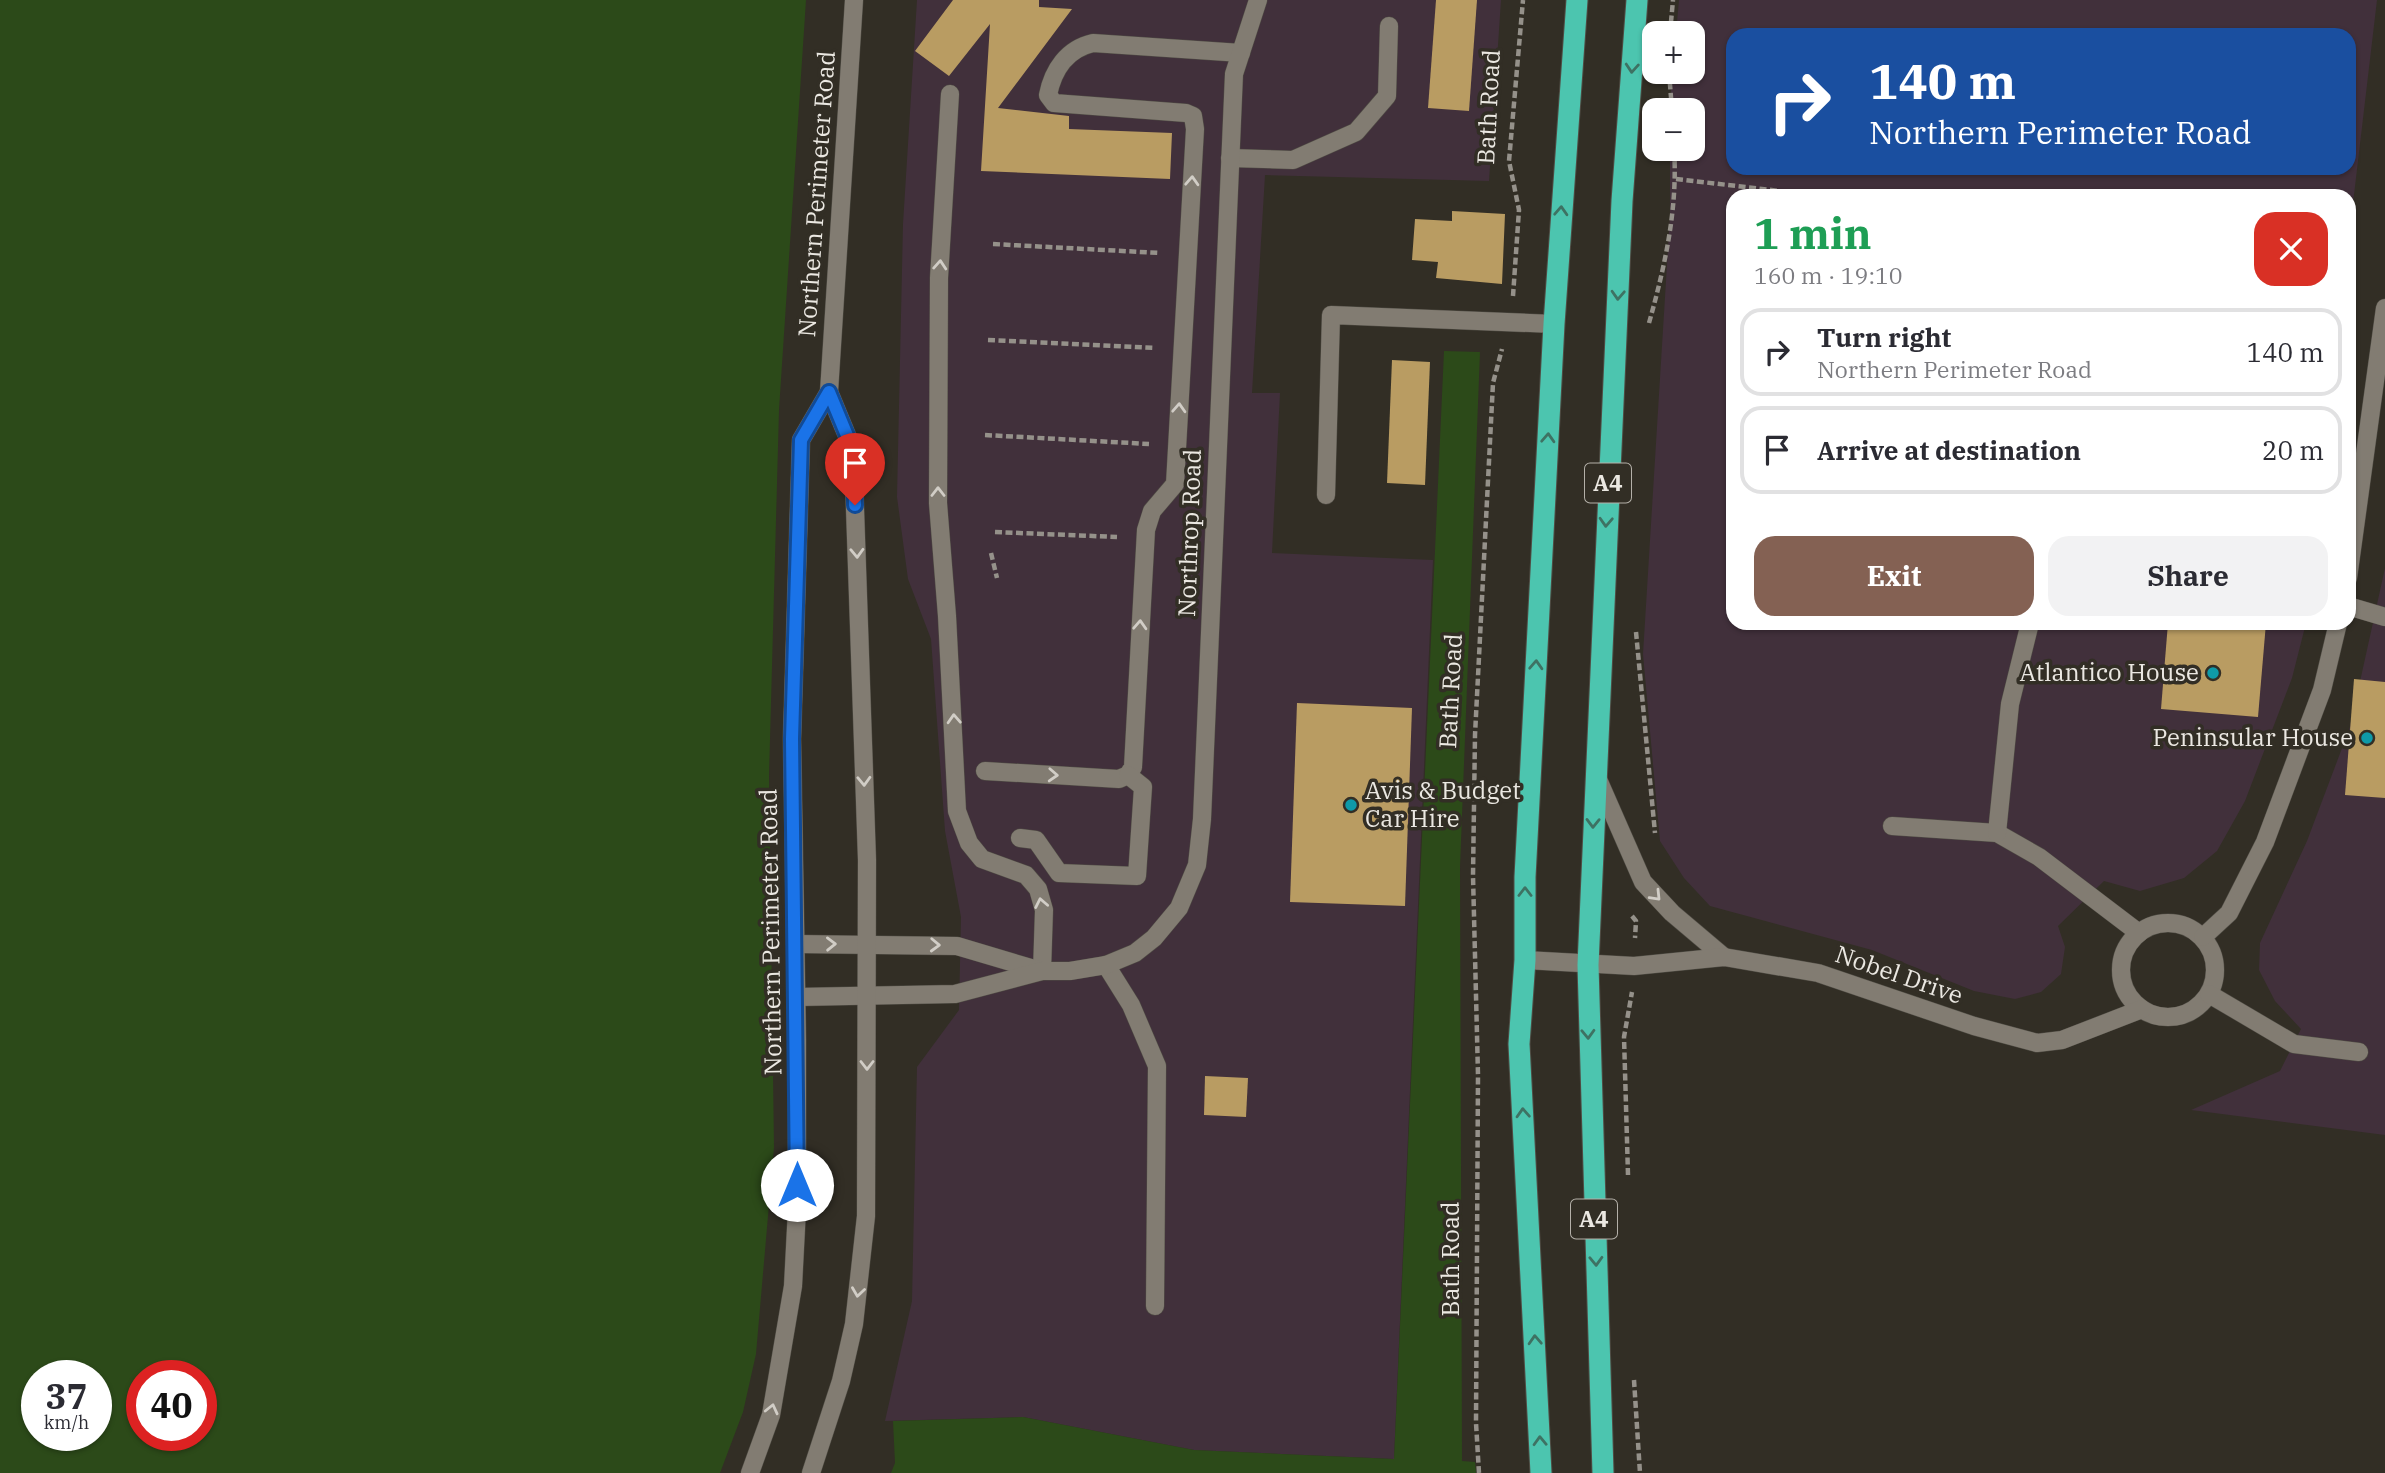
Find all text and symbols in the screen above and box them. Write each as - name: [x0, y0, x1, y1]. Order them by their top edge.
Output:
- map controls: [1642, 21, 1705, 161]
- button: +: [1642, 21, 1705, 84]
- street label: Bath Road: [1469, 49, 1507, 165]
- text: 140 m: [1869, 49, 2016, 112]
- street label: Northern Perimeter Road: [790, 50, 842, 338]
- icon: right: [1754, 56, 1845, 147]
- one-way arrow: [1625, 63, 1640, 74]
- button: −: [1642, 98, 1705, 161]
- text: Northern Perimeter Road: [1869, 111, 2252, 153]
- one-way arrow: [1185, 175, 1200, 186]
- one-way arrow: [1553, 205, 1568, 216]
- text: 1 min: [1754, 206, 1872, 261]
- button: close: [2254, 212, 2328, 286]
- one-way arrow: [932, 259, 947, 270]
- text: 160 m · 19:10: [1754, 260, 1903, 290]
- one-way arrow: [1610, 290, 1625, 301]
- text: Turn right: [1817, 320, 1951, 354]
- icon: right: [1758, 333, 1796, 371]
- text: 140 m: [2246, 335, 2324, 369]
- text: Northern Perimeter Road: [1817, 354, 2092, 384]
- one-way arrow: [1172, 403, 1187, 414]
- icon: arrive: [1758, 431, 1796, 469]
- one-way arrow: [1541, 432, 1556, 443]
- pin: [825, 433, 885, 505]
- text: Arrive at destination: [1817, 433, 2081, 467]
- text: 20 m: [2262, 433, 2324, 467]
- icon: arrive: [836, 444, 874, 482]
- street label: Northrop Road: [1170, 448, 1208, 618]
- road number: A4: [1585, 463, 1631, 503]
- one-way arrow: [930, 486, 946, 497]
- one-way arrow: [1599, 517, 1614, 528]
- button: Exit: [1754, 536, 2034, 616]
- button: Share: [2048, 536, 2328, 616]
- one-way arrow: [849, 548, 864, 559]
- one-way arrow: [1132, 619, 1147, 630]
- street label: Bath Road: [1431, 633, 1469, 749]
- place label: Atlantico House: [2020, 656, 2199, 688]
- one-way arrow: [1528, 659, 1543, 670]
- marker: Atlantico House: [2205, 665, 2221, 681]
- one-way arrow: [946, 713, 961, 724]
- place label: Peninsular House: [2152, 721, 2353, 753]
- marker: Peninsular House: [2359, 730, 2375, 746]
- one-way arrow: [1048, 768, 1059, 783]
- place label: Avis & Budget Car Hire: [1365, 774, 1521, 834]
- one-way arrow: [857, 776, 872, 787]
- street label: Northern Perimeter Road: [751, 788, 789, 1076]
- marker: Avis & Budget Car Hire: [1343, 797, 1359, 813]
- one-way arrow: [1586, 818, 1601, 829]
- one-way arrow: [1517, 886, 1533, 897]
- one-way arrow: [1648, 888, 1661, 901]
- one-way arrow: [1035, 897, 1050, 909]
- one-way arrow: [826, 936, 837, 951]
- one-way arrow: [930, 937, 941, 953]
- street label: Nobel Drive: [1831, 937, 1967, 1011]
- one-way arrow: [1580, 1028, 1595, 1039]
- one-way arrow: [859, 1060, 875, 1071]
- one-way arrow: [1516, 1107, 1531, 1118]
- position arrow: [760, 1148, 834, 1222]
- road number: A4: [1571, 1200, 1617, 1238]
- street label: Bath Road: [1434, 1201, 1466, 1317]
- one-way arrow: [1588, 1256, 1603, 1267]
- one-way arrow: [851, 1286, 866, 1298]
- one-way arrow: [1528, 1335, 1543, 1346]
- speed limit sign: 40: [126, 1360, 217, 1451]
- text: 37: [45, 1373, 88, 1419]
- one-way arrow: [764, 1403, 778, 1415]
- text: km/h: [44, 1411, 89, 1434]
- one-way arrow: [1533, 1435, 1548, 1446]

